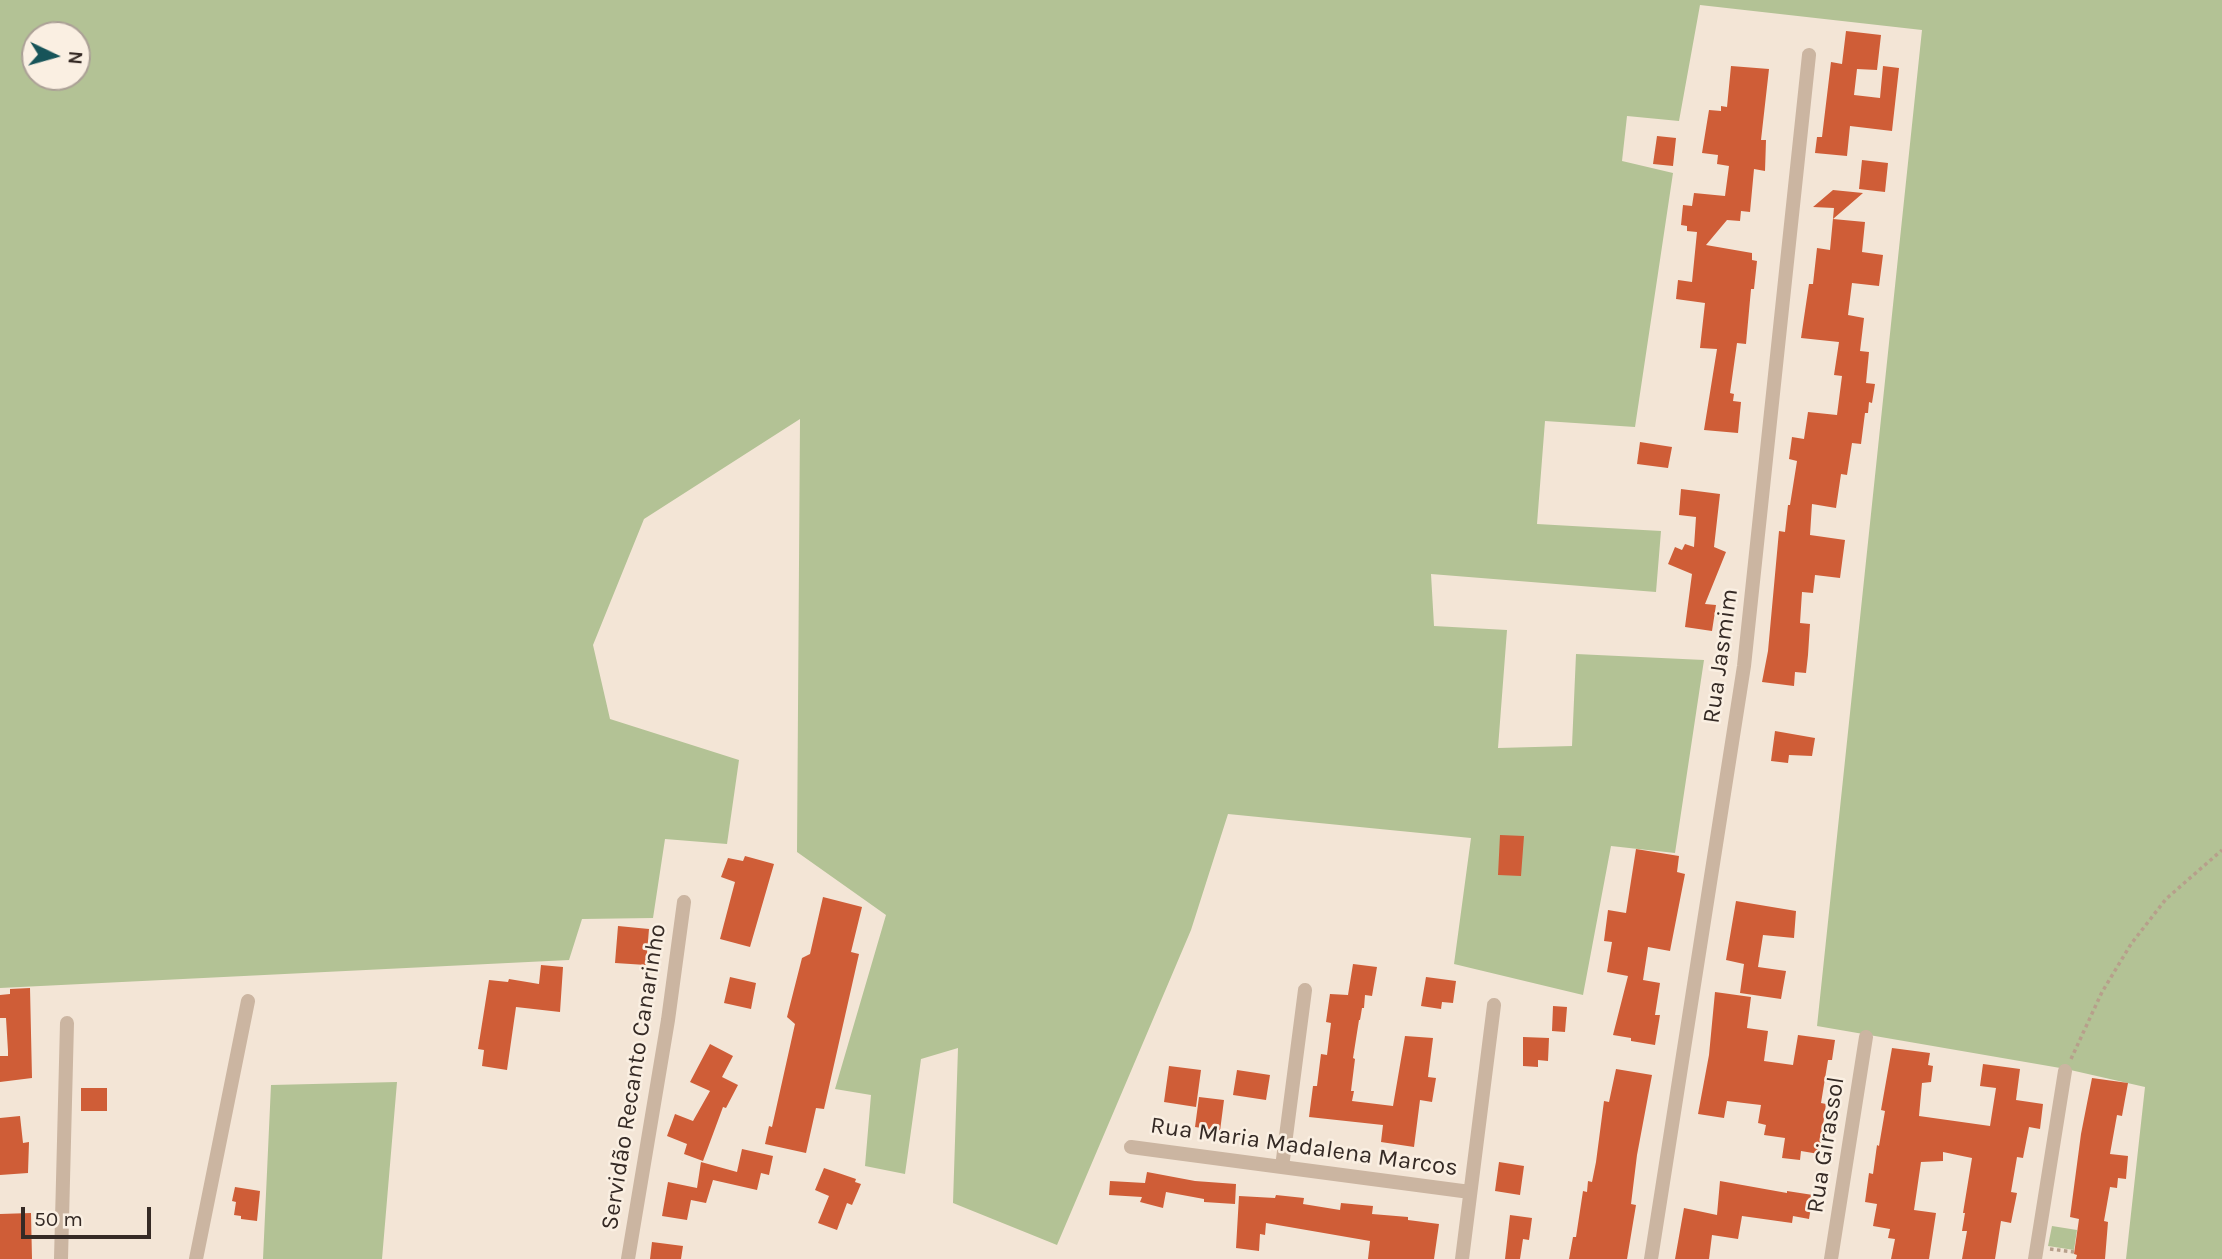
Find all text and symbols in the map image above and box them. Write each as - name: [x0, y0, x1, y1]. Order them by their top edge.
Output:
- north arrow: [21, 21, 91, 91]
- text: N: [63, 50, 86, 65]
- street label: Rua Jasmim: [1697, 587, 1745, 725]
- street label: Servidão Recanto Canarinho: [596, 922, 672, 1232]
- street label: Rua Girassol: [1801, 1075, 1851, 1215]
- street label: Rua Maria Madalena Marcos: [1148, 1111, 1460, 1183]
- scale bar: [24, 1192, 154, 1236]
- text: 50 m: [34, 1207, 83, 1231]

